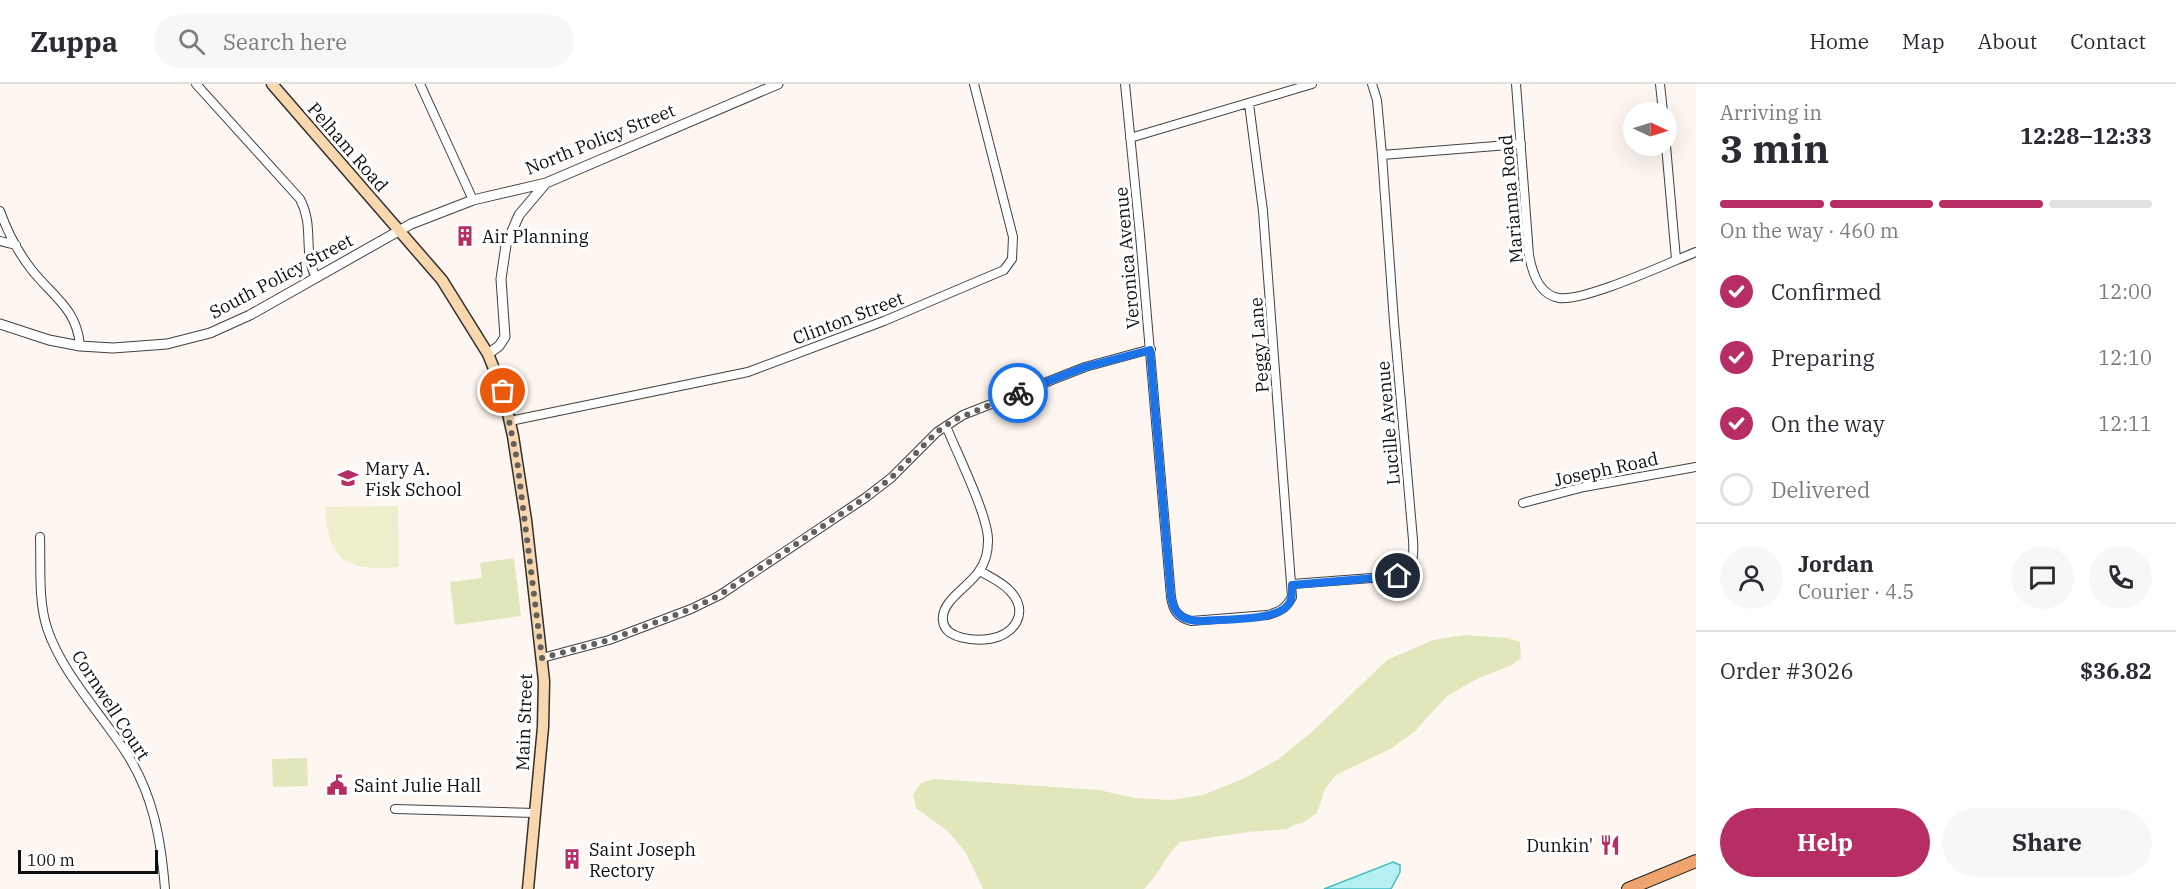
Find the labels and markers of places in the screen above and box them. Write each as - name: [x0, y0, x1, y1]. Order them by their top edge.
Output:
- building icon: Air Planning: [453, 224, 477, 248]
- place label: Air Planning: [482, 225, 589, 248]
- pin: [477, 365, 528, 416]
- place label: Mary A. Fisk School: [365, 457, 462, 501]
- school or university icon: Mary A. Fisk School: [336, 466, 360, 490]
- pin: [1372, 550, 1423, 601]
- public building icon: Saint Julie Hall: [325, 773, 349, 797]
- place label: Saint Julie Hall: [354, 774, 481, 797]
- restaurant icon: Dunkin': [1598, 833, 1622, 857]
- place label: Dunkin': [1526, 834, 1593, 857]
- place label: Saint Joseph Rectory: [589, 838, 696, 882]
- building icon: Saint Joseph Rectory: [560, 847, 584, 871]

